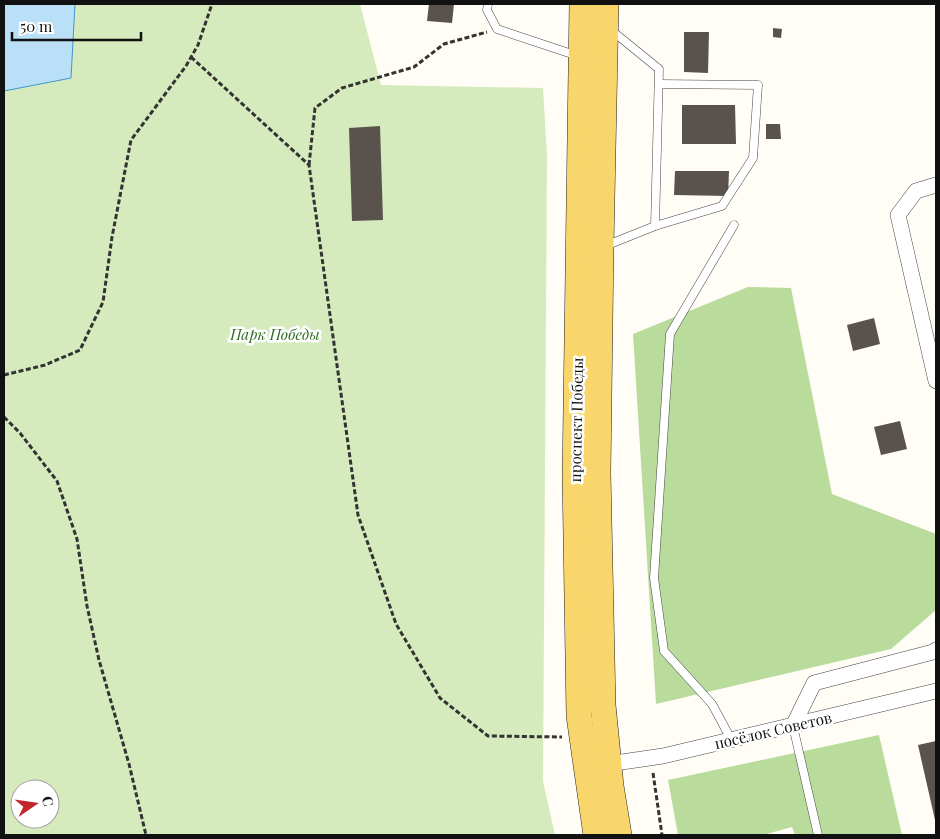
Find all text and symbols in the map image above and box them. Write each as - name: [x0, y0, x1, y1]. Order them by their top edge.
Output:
- scale bar: [12, 10, 141, 42]
- text: 50 m: [20, 16, 53, 36]
- park label: Парк Победы: [229, 324, 320, 344]
- street label: проспект Победы: [565, 357, 587, 483]
- street label: посёлок Советов: [712, 707, 834, 753]
- north arrow: [10, 779, 60, 829]
- text: С: [38, 794, 59, 808]

